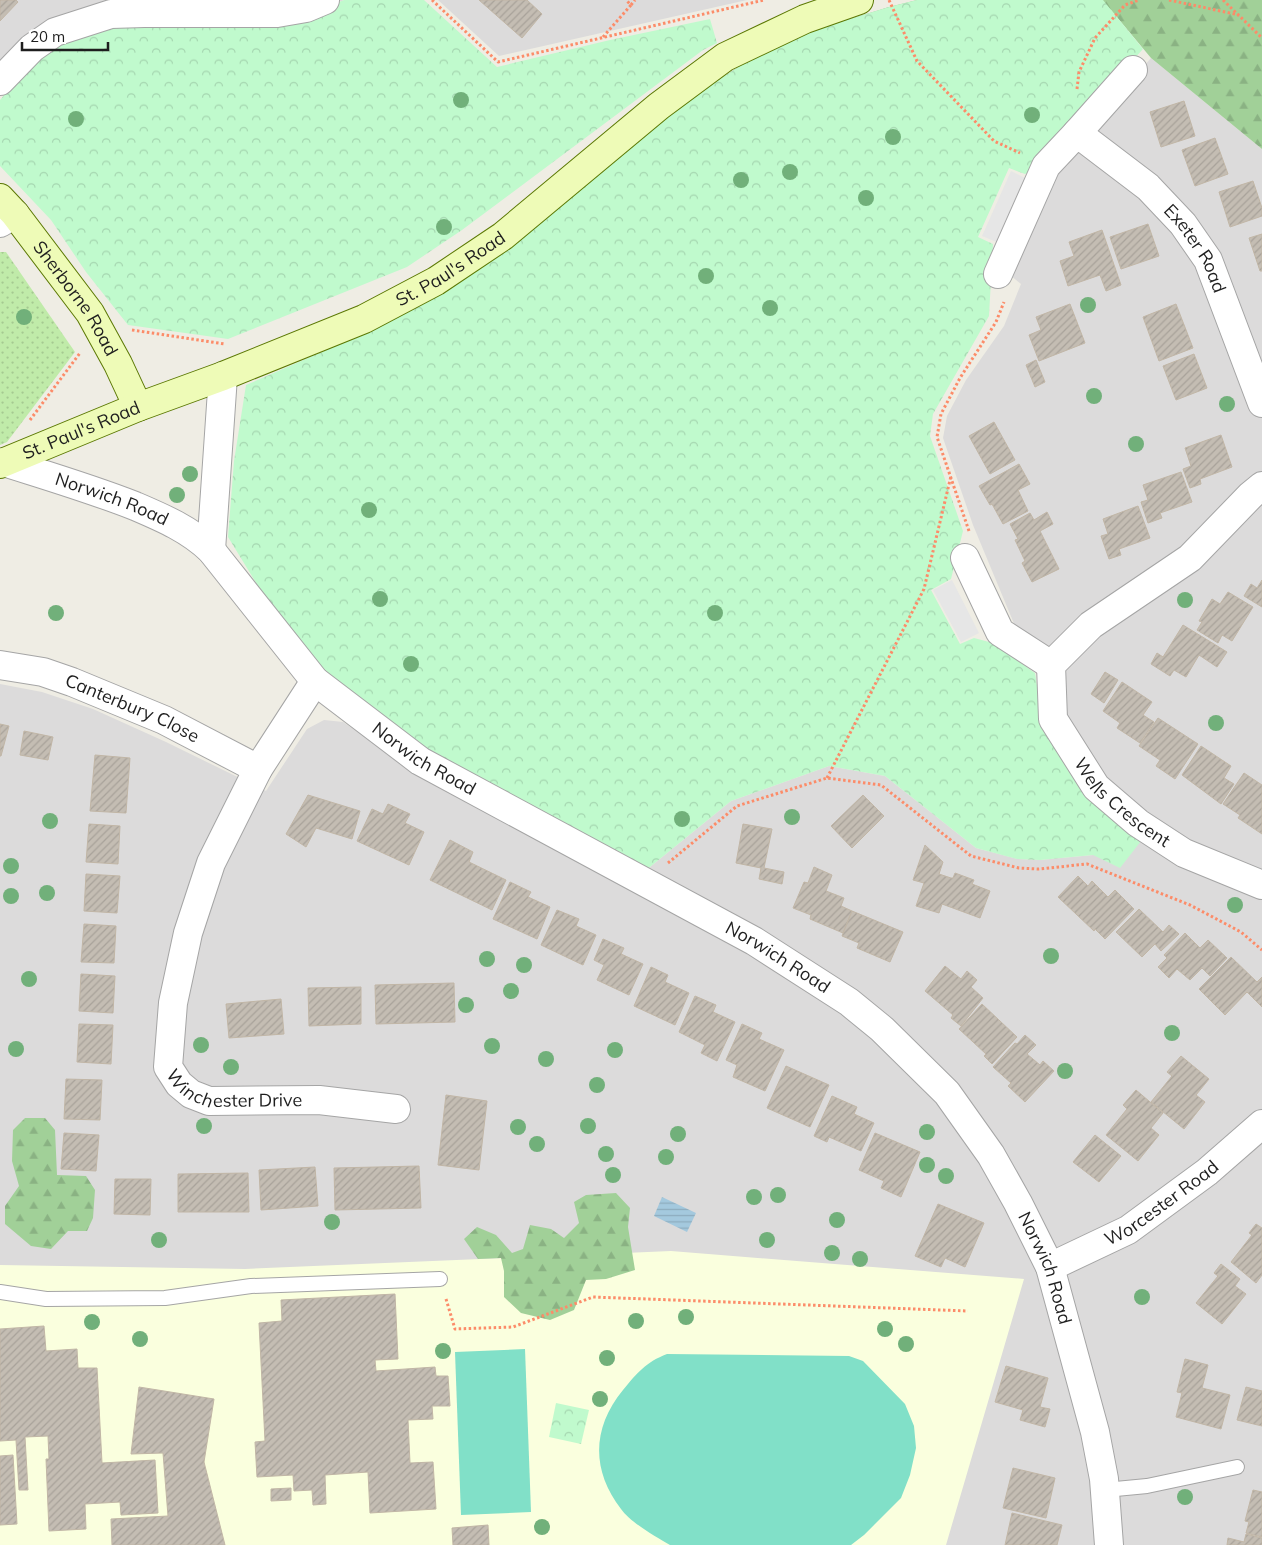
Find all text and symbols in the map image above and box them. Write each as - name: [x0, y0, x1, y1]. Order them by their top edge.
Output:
- scale bar: [22, 20, 109, 52]
- text: 20 m: [30, 27, 65, 46]
- street label: Exeter Road: [1159, 199, 1231, 296]
- street label: St. Paul's Road: [392, 226, 510, 311]
- street label: Sherborne Road: [28, 236, 123, 360]
- street label: St. Paul's Road: [19, 395, 143, 464]
- street label: Norwich Road: [53, 467, 172, 530]
- street label: Canterbury Close: [62, 669, 204, 747]
- street label: Norwich Road: [368, 717, 480, 800]
- street label: Wells Crescent: [1069, 753, 1175, 852]
- street label: Norwich Road: [722, 916, 835, 998]
- street label: Winchester Drive: [161, 1064, 302, 1113]
- street label: Worcester Road: [1101, 1155, 1223, 1250]
- street label: Norwich Road: [1013, 1208, 1077, 1327]

